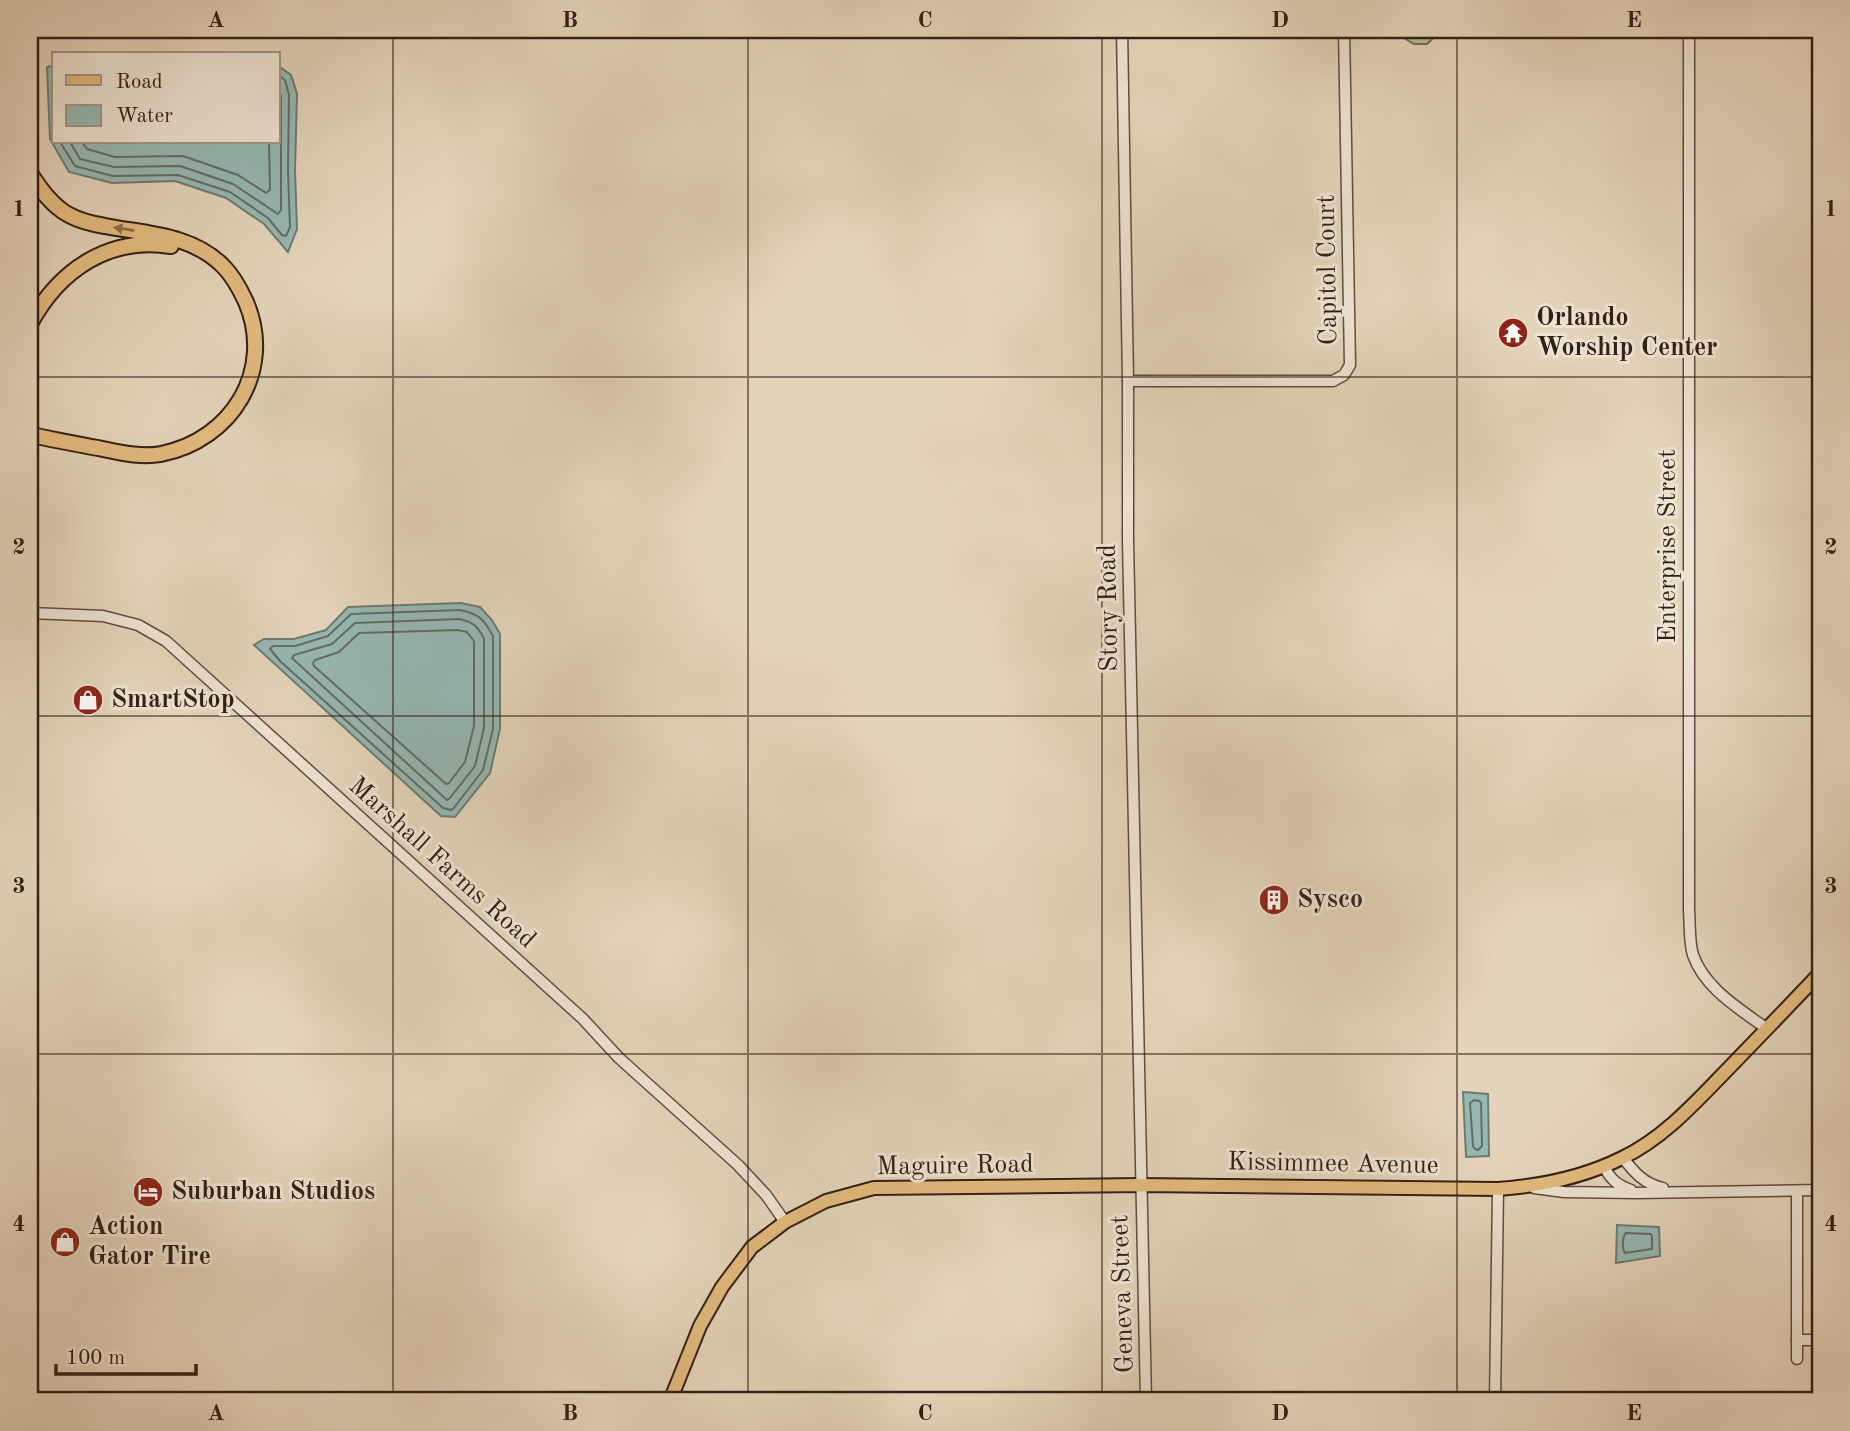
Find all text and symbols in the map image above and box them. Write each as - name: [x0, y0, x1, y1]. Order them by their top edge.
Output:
- text: A: [207, 9, 225, 32]
- text: B: [562, 9, 578, 32]
- text: C: [917, 9, 933, 32]
- text: D: [1271, 9, 1289, 32]
- text: E: [1626, 9, 1642, 32]
- legend: [52, 52, 280, 144]
- text: Road: [116, 72, 163, 93]
- text: Water: [116, 106, 173, 127]
- street label: Capitol Court: [1314, 194, 1342, 346]
- text: 1: [12, 198, 26, 221]
- text: 1: [1824, 198, 1838, 221]
- one-way arrow: [113, 223, 135, 234]
- place label: Orlando Worship Center: [1536, 305, 1718, 361]
- temple icon: Orlando Worship Center: [1496, 316, 1530, 350]
- street label: Enterprise Street: [1655, 449, 1681, 643]
- text: 2: [12, 536, 26, 559]
- text: 2: [1824, 536, 1838, 559]
- street label: Story Road: [1095, 544, 1123, 672]
- shop icon: SmartStop: [71, 683, 105, 717]
- place label: SmartStop: [111, 687, 235, 713]
- street label: Marshall Farms Road: [344, 773, 540, 953]
- text: 3: [12, 875, 26, 898]
- text: 3: [1824, 875, 1838, 898]
- building icon: Sysco: [1257, 883, 1291, 917]
- place label: Sysco: [1297, 887, 1363, 913]
- street label: Kissimmee Avenue: [1227, 1149, 1439, 1179]
- street label: Maguire Road: [876, 1152, 1034, 1180]
- hotel icon: Suburban Studios: [131, 1175, 165, 1209]
- place label: Suburban Studios: [171, 1179, 375, 1205]
- text: 4: [12, 1213, 26, 1236]
- text: 4: [1824, 1213, 1838, 1236]
- place label: Action Gator Tire: [88, 1214, 211, 1270]
- street label: Geneva Street: [1107, 1214, 1139, 1374]
- shop icon: Action Gator Tire: [48, 1225, 82, 1259]
- scale bar: [56, 1333, 196, 1377]
- text: 100 m: [66, 1348, 125, 1369]
- text: A: [207, 1402, 225, 1425]
- text: B: [562, 1402, 578, 1425]
- text: C: [917, 1402, 933, 1425]
- text: D: [1271, 1402, 1289, 1425]
- text: E: [1626, 1402, 1642, 1425]

